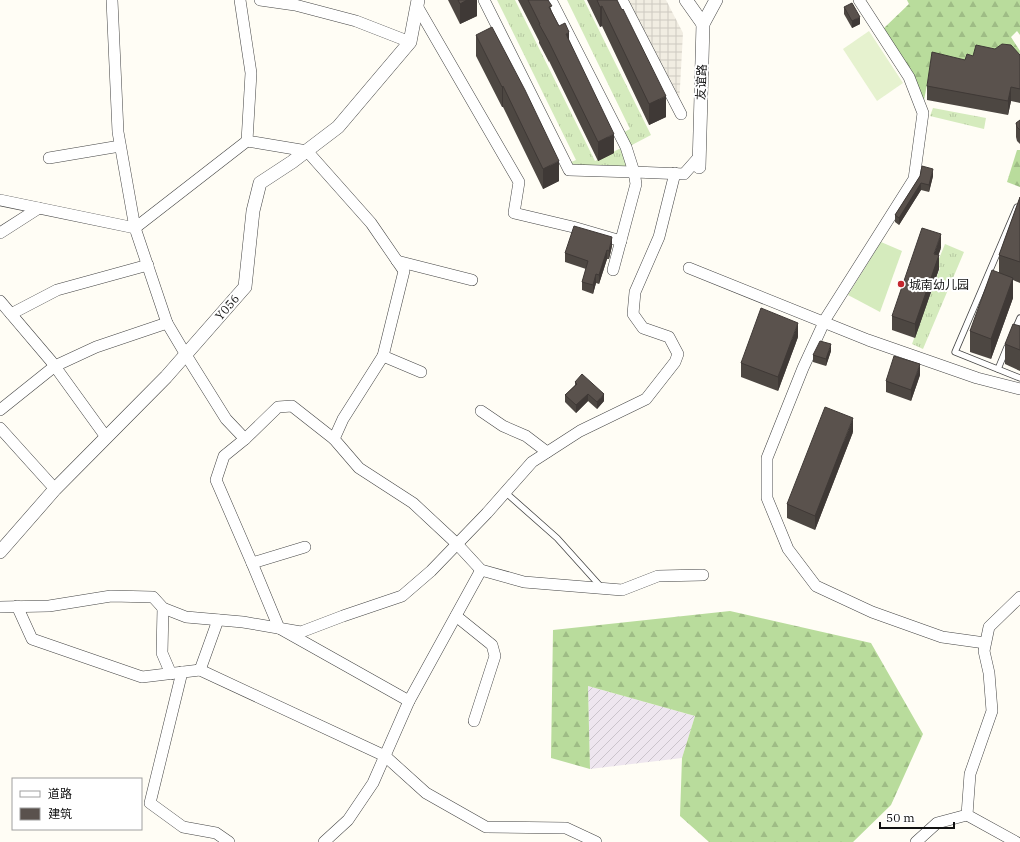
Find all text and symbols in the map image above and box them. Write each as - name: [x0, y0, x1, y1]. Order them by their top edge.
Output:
- street label: 友谊路: [693, 64, 709, 100]
- place label: 城南幼儿园: [909, 277, 969, 292]
- marker: 城南幼儿园: [896, 279, 906, 289]
- street label: Y056: [212, 291, 242, 323]
- legend: [12, 778, 142, 830]
- text: 道路: [48, 786, 72, 801]
- scale bar: [880, 804, 954, 830]
- text: 建筑: [48, 806, 72, 821]
- text: 50 m: [886, 810, 915, 825]

